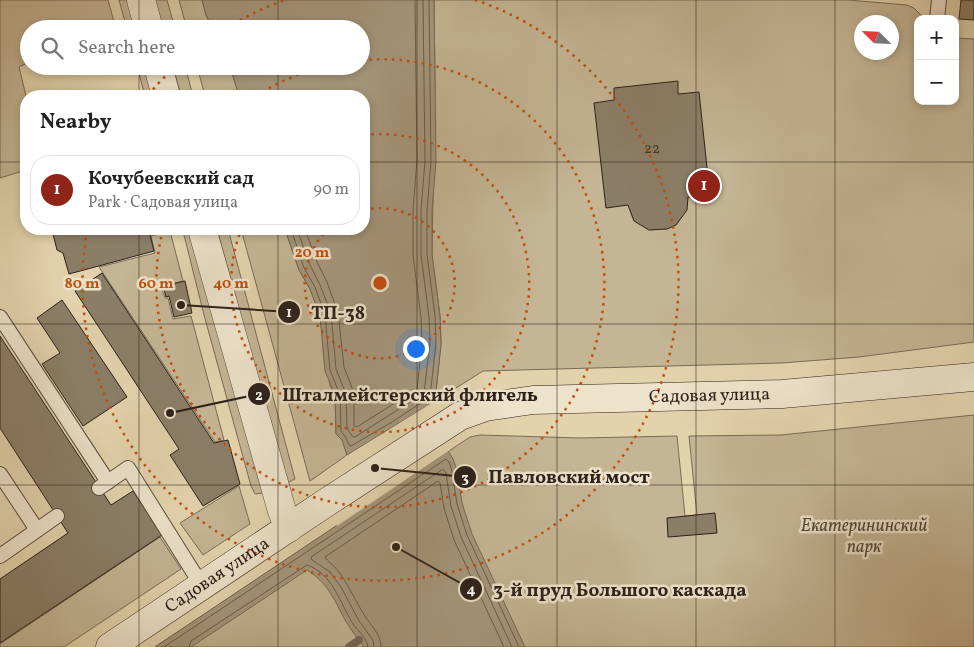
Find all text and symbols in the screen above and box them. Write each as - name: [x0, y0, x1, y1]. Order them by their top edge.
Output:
- north arrow: [854, 15, 899, 60]
- map controls: [914, 15, 959, 105]
- button: +: [914, 15, 959, 60]
- search box: [20, 20, 370, 75]
- icon: search: [38, 34, 66, 62]
- text: Search here: [78, 35, 175, 61]
- button: −: [914, 60, 959, 105]
- text: Nearby: [40, 108, 111, 137]
- house number: 22: [644, 139, 660, 160]
- text: Кочубеевский сад: [88, 166, 254, 192]
- pin: 1: [688, 167, 720, 205]
- text: 1: [54, 179, 60, 201]
- text: 90 m: [313, 179, 349, 201]
- text: Park · Садовая улица: [88, 192, 238, 214]
- text: 20 m: [295, 243, 330, 264]
- text: 80 m: [65, 274, 100, 295]
- text: 60 m: [139, 274, 174, 295]
- text: 40 m: [213, 274, 249, 295]
- centre of rings: [371, 274, 389, 292]
- callout: ТП-38: [276, 295, 375, 329]
- text: ТП-38: [311, 301, 365, 327]
- text: 1: [286, 303, 292, 324]
- your location: [403, 336, 429, 362]
- callout: Шталмейстерский флигель: [247, 377, 547, 411]
- street label: Садовая улица: [649, 382, 770, 410]
- text: Шталмейстерский флигель: [282, 383, 538, 409]
- text: 2: [255, 386, 263, 407]
- callout: Павловский мост: [453, 460, 659, 494]
- text: Павловский мост: [488, 465, 650, 491]
- text: 3: [461, 468, 469, 489]
- park label: Екатерининский парк: [801, 514, 927, 560]
- street label: Садовая улица: [160, 531, 275, 619]
- callout: 3-й пруд Большого каскада: [458, 572, 756, 606]
- text: 3-й пруд Большого каскада: [493, 578, 747, 604]
- text: 4: [466, 580, 476, 601]

